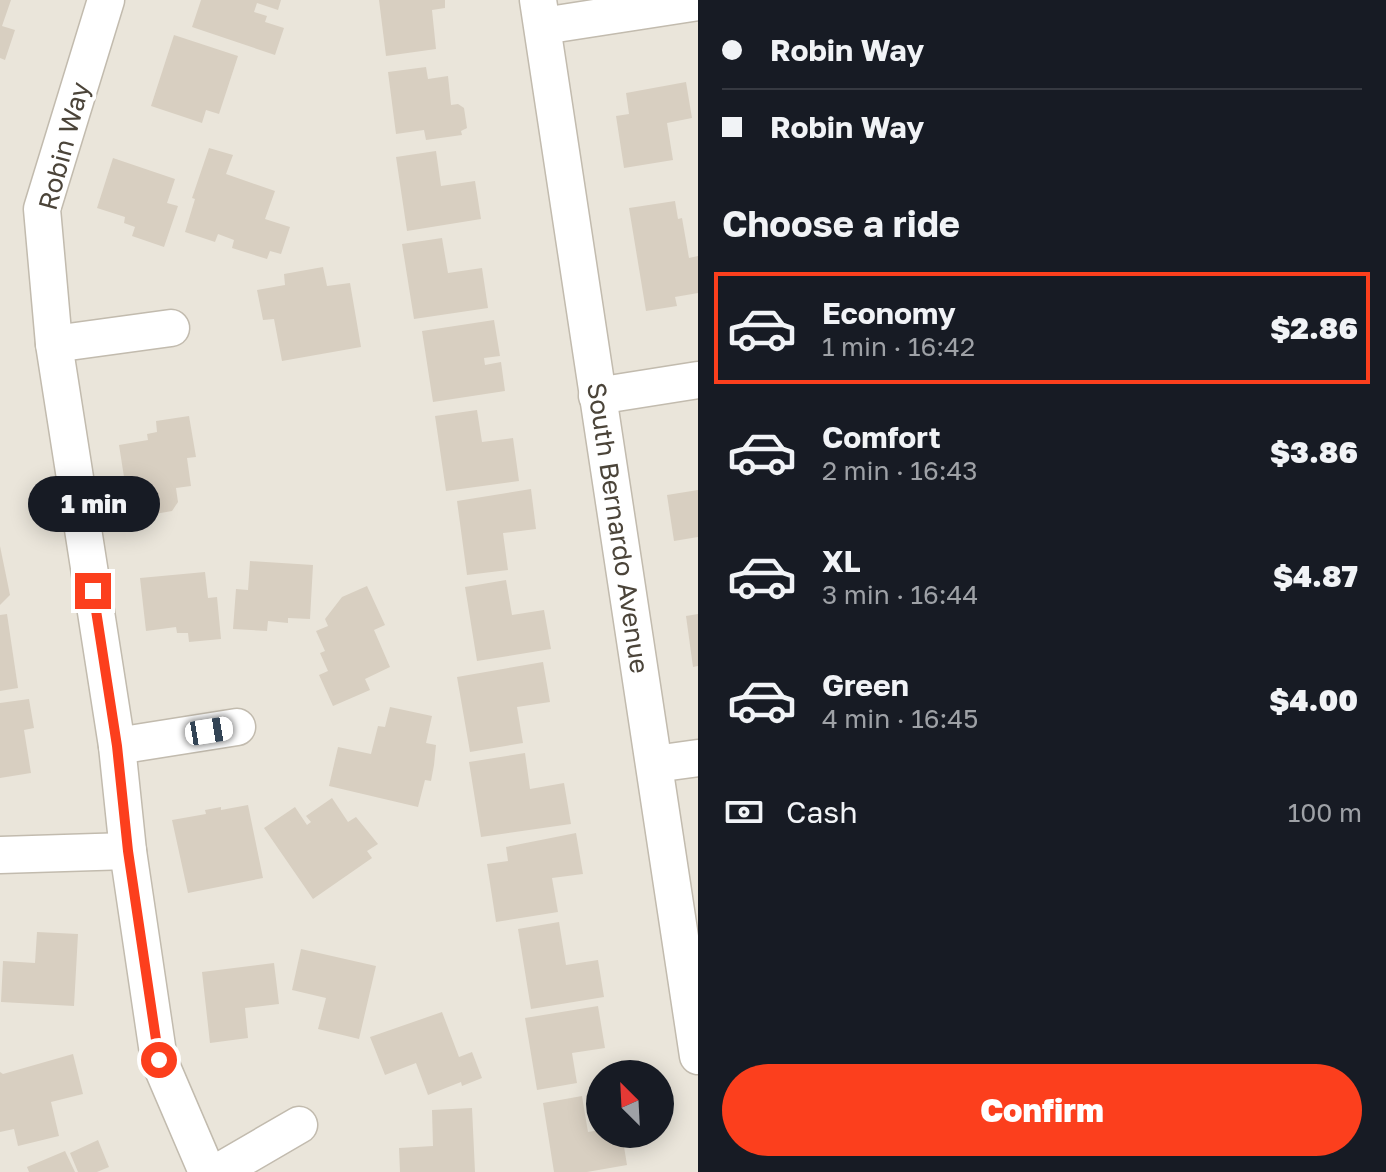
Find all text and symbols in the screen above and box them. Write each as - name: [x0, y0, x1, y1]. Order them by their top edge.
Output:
- text: Robin Way: [770, 32, 924, 68]
- street label: Robin Way: [32, 78, 96, 213]
- text: Robin Way: [770, 109, 924, 145]
- text: Choose a ride: [722, 202, 960, 245]
- icon: car: [726, 292, 798, 364]
- text: Economy: [822, 295, 956, 331]
- text: $2.86: [1270, 310, 1358, 346]
- text: 1 min · 16:42: [822, 331, 975, 362]
- street label: South Bernardo Avenue: [581, 380, 656, 676]
- icon: car: [726, 416, 798, 488]
- text: Comfort: [822, 419, 941, 455]
- text: $3.86: [1270, 434, 1358, 470]
- text: 2 min · 16:43: [822, 455, 978, 486]
- callout: 1 min: [27, 475, 159, 531]
- text: 1 min: [61, 488, 127, 519]
- icon: car: [726, 540, 798, 612]
- text: XL: [822, 543, 861, 579]
- text: $4.87: [1273, 558, 1358, 594]
- route end: [75, 573, 111, 609]
- text: 3 min · 16:44: [822, 579, 978, 610]
- icon: car: [726, 664, 798, 736]
- text: Green: [822, 667, 909, 703]
- text: $4.00: [1269, 682, 1358, 718]
- text: 4 min · 16:45: [822, 703, 978, 734]
- car: [183, 715, 235, 747]
- icon: cash: [722, 790, 766, 834]
- text: Cash: [786, 794, 858, 830]
- text: 100 m: [1288, 797, 1362, 828]
- route start: [141, 1042, 177, 1078]
- north arrow: [586, 1060, 674, 1148]
- map controls: [586, 1060, 674, 1148]
- button: Confirm: [722, 1064, 1362, 1156]

